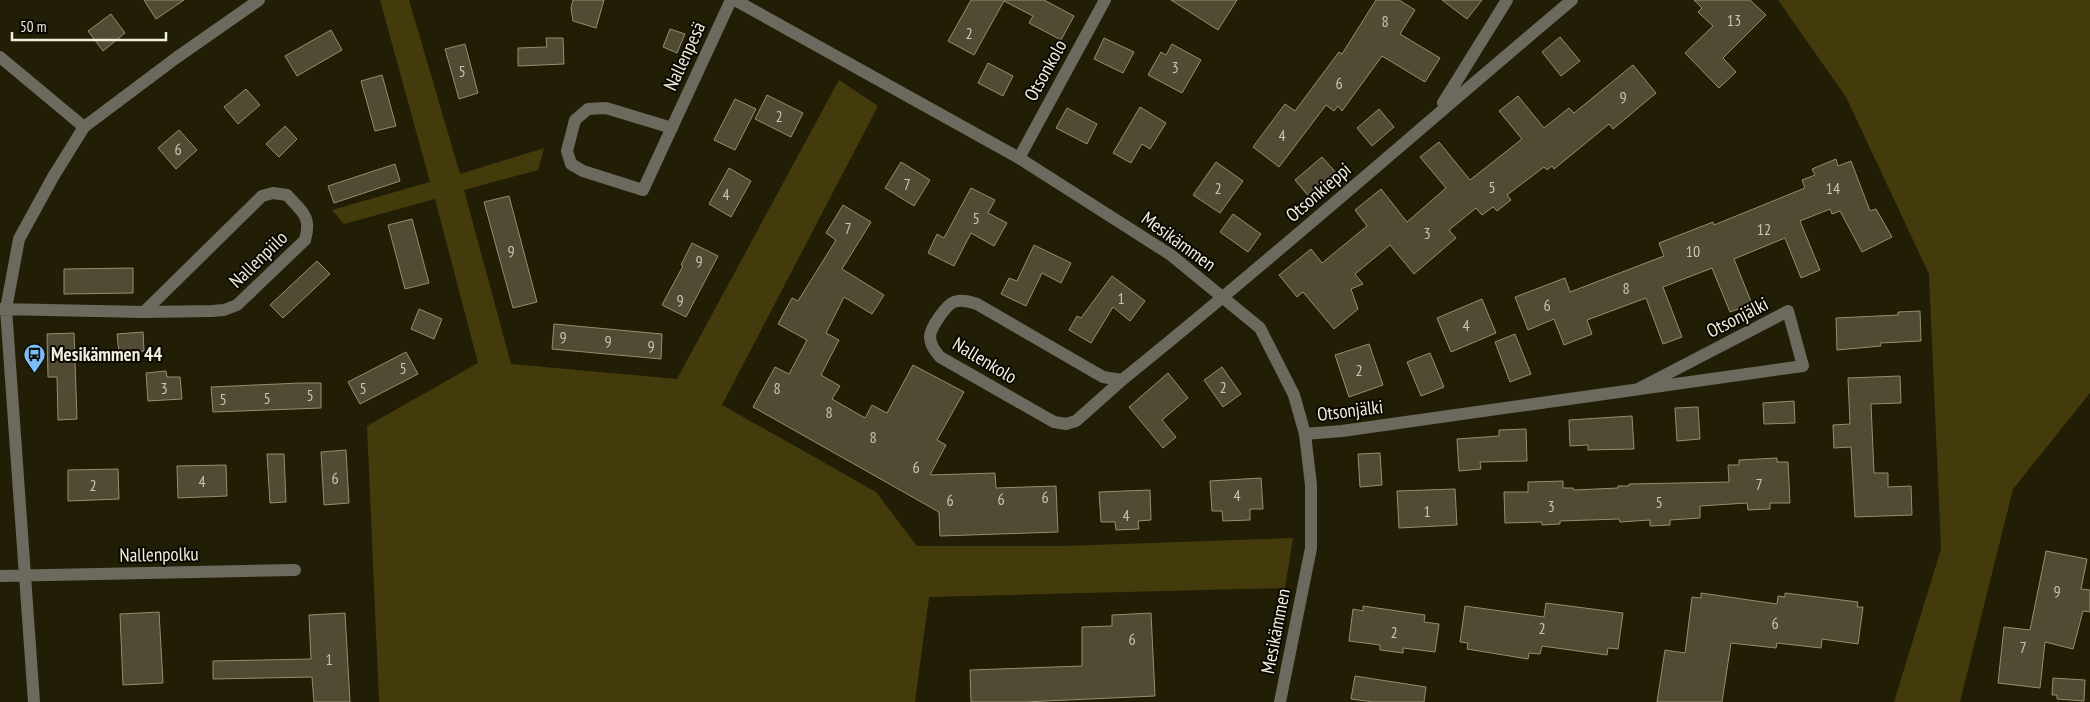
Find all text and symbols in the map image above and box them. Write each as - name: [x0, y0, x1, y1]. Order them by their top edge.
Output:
- scale bar: [12, 10, 166, 42]
- house number: 13: [1727, 10, 1741, 30]
- house number: 8: [1381, 11, 1389, 31]
- text: 50 m: [20, 17, 46, 36]
- street label: Nallenpesä: [658, 18, 710, 94]
- house number: 2: [965, 23, 973, 43]
- street label: Otsonkolo: [1018, 35, 1072, 105]
- house number: 3: [1171, 57, 1179, 77]
- house number: 5: [458, 61, 466, 81]
- house number: 6: [1335, 73, 1343, 93]
- house number: 9: [1619, 87, 1627, 107]
- house number: 2: [775, 106, 783, 126]
- house number: 4: [1278, 125, 1286, 145]
- house number: 6: [174, 139, 182, 159]
- street label: Otsonkieppi: [1280, 157, 1356, 227]
- house number: 7: [903, 174, 911, 194]
- house number: 5: [1488, 177, 1496, 197]
- house number: 2: [1214, 178, 1222, 198]
- house number: 14: [1826, 178, 1840, 198]
- house number: 4: [722, 184, 730, 204]
- street label: Mesikämmen: [1137, 206, 1221, 276]
- house number: 5: [972, 208, 980, 228]
- house number: 7: [844, 218, 852, 238]
- house number: 12: [1757, 219, 1771, 239]
- house number: 3: [1423, 223, 1431, 243]
- street label: Nallenpiilo: [224, 225, 292, 293]
- house number: 9: [507, 241, 515, 261]
- house number: 10: [1686, 241, 1700, 261]
- house number: 9: [695, 251, 703, 271]
- house number: 8: [1622, 278, 1630, 298]
- house number: 1: [1117, 288, 1125, 308]
- house number: 9: [676, 290, 684, 310]
- street label: Otsonjälki: [1702, 291, 1772, 343]
- house number: 6: [1543, 295, 1551, 315]
- house number: 4: [1462, 315, 1470, 335]
- house number: 9: [559, 327, 567, 347]
- house number: 9: [604, 331, 612, 351]
- street label: Nallenkolo: [948, 331, 1022, 389]
- house number: 9: [647, 336, 655, 356]
- bus stop icon: Mesikämmen 44: [23, 342, 47, 373]
- place label: Mesikämmen 44: [51, 342, 162, 366]
- house number: 5: [399, 358, 407, 378]
- house number: 2: [1355, 360, 1363, 380]
- house number: 2: [1219, 377, 1227, 397]
- house number: 3: [160, 378, 168, 398]
- house number: 5: [359, 378, 367, 398]
- house number: 8: [773, 378, 781, 398]
- house number: 5: [306, 385, 314, 405]
- house number: 5: [263, 388, 271, 408]
- house number: 5: [219, 389, 227, 409]
- street label: Otsonjälki: [1316, 394, 1384, 426]
- house number: 8: [825, 402, 833, 422]
- house number: 8: [869, 427, 877, 447]
- house number: 6: [912, 457, 920, 477]
- house number: 6: [331, 468, 339, 488]
- house number: 4: [198, 471, 206, 491]
- house number: 7: [1755, 474, 1763, 494]
- house number: 2: [89, 475, 97, 495]
- house number: 4: [1233, 485, 1241, 505]
- house number: 6: [1041, 487, 1049, 507]
- house number: 6: [997, 489, 1005, 509]
- house number: 6: [946, 490, 954, 510]
- house number: 5: [1655, 492, 1663, 512]
- house number: 3: [1547, 496, 1555, 516]
- house number: 1: [1423, 501, 1431, 521]
- house number: 4: [1122, 505, 1130, 525]
- street label: Nallenpolku: [119, 541, 199, 567]
- house number: 9: [2053, 581, 2061, 601]
- street label: Mesikämmen: [1255, 586, 1295, 676]
- house number: 6: [1771, 613, 1779, 633]
- house number: 2: [1538, 618, 1546, 638]
- house number: 2: [1390, 622, 1398, 642]
- house number: 6: [1128, 629, 1136, 649]
- house number: 7: [2019, 637, 2027, 657]
- house number: 1: [325, 649, 333, 669]

